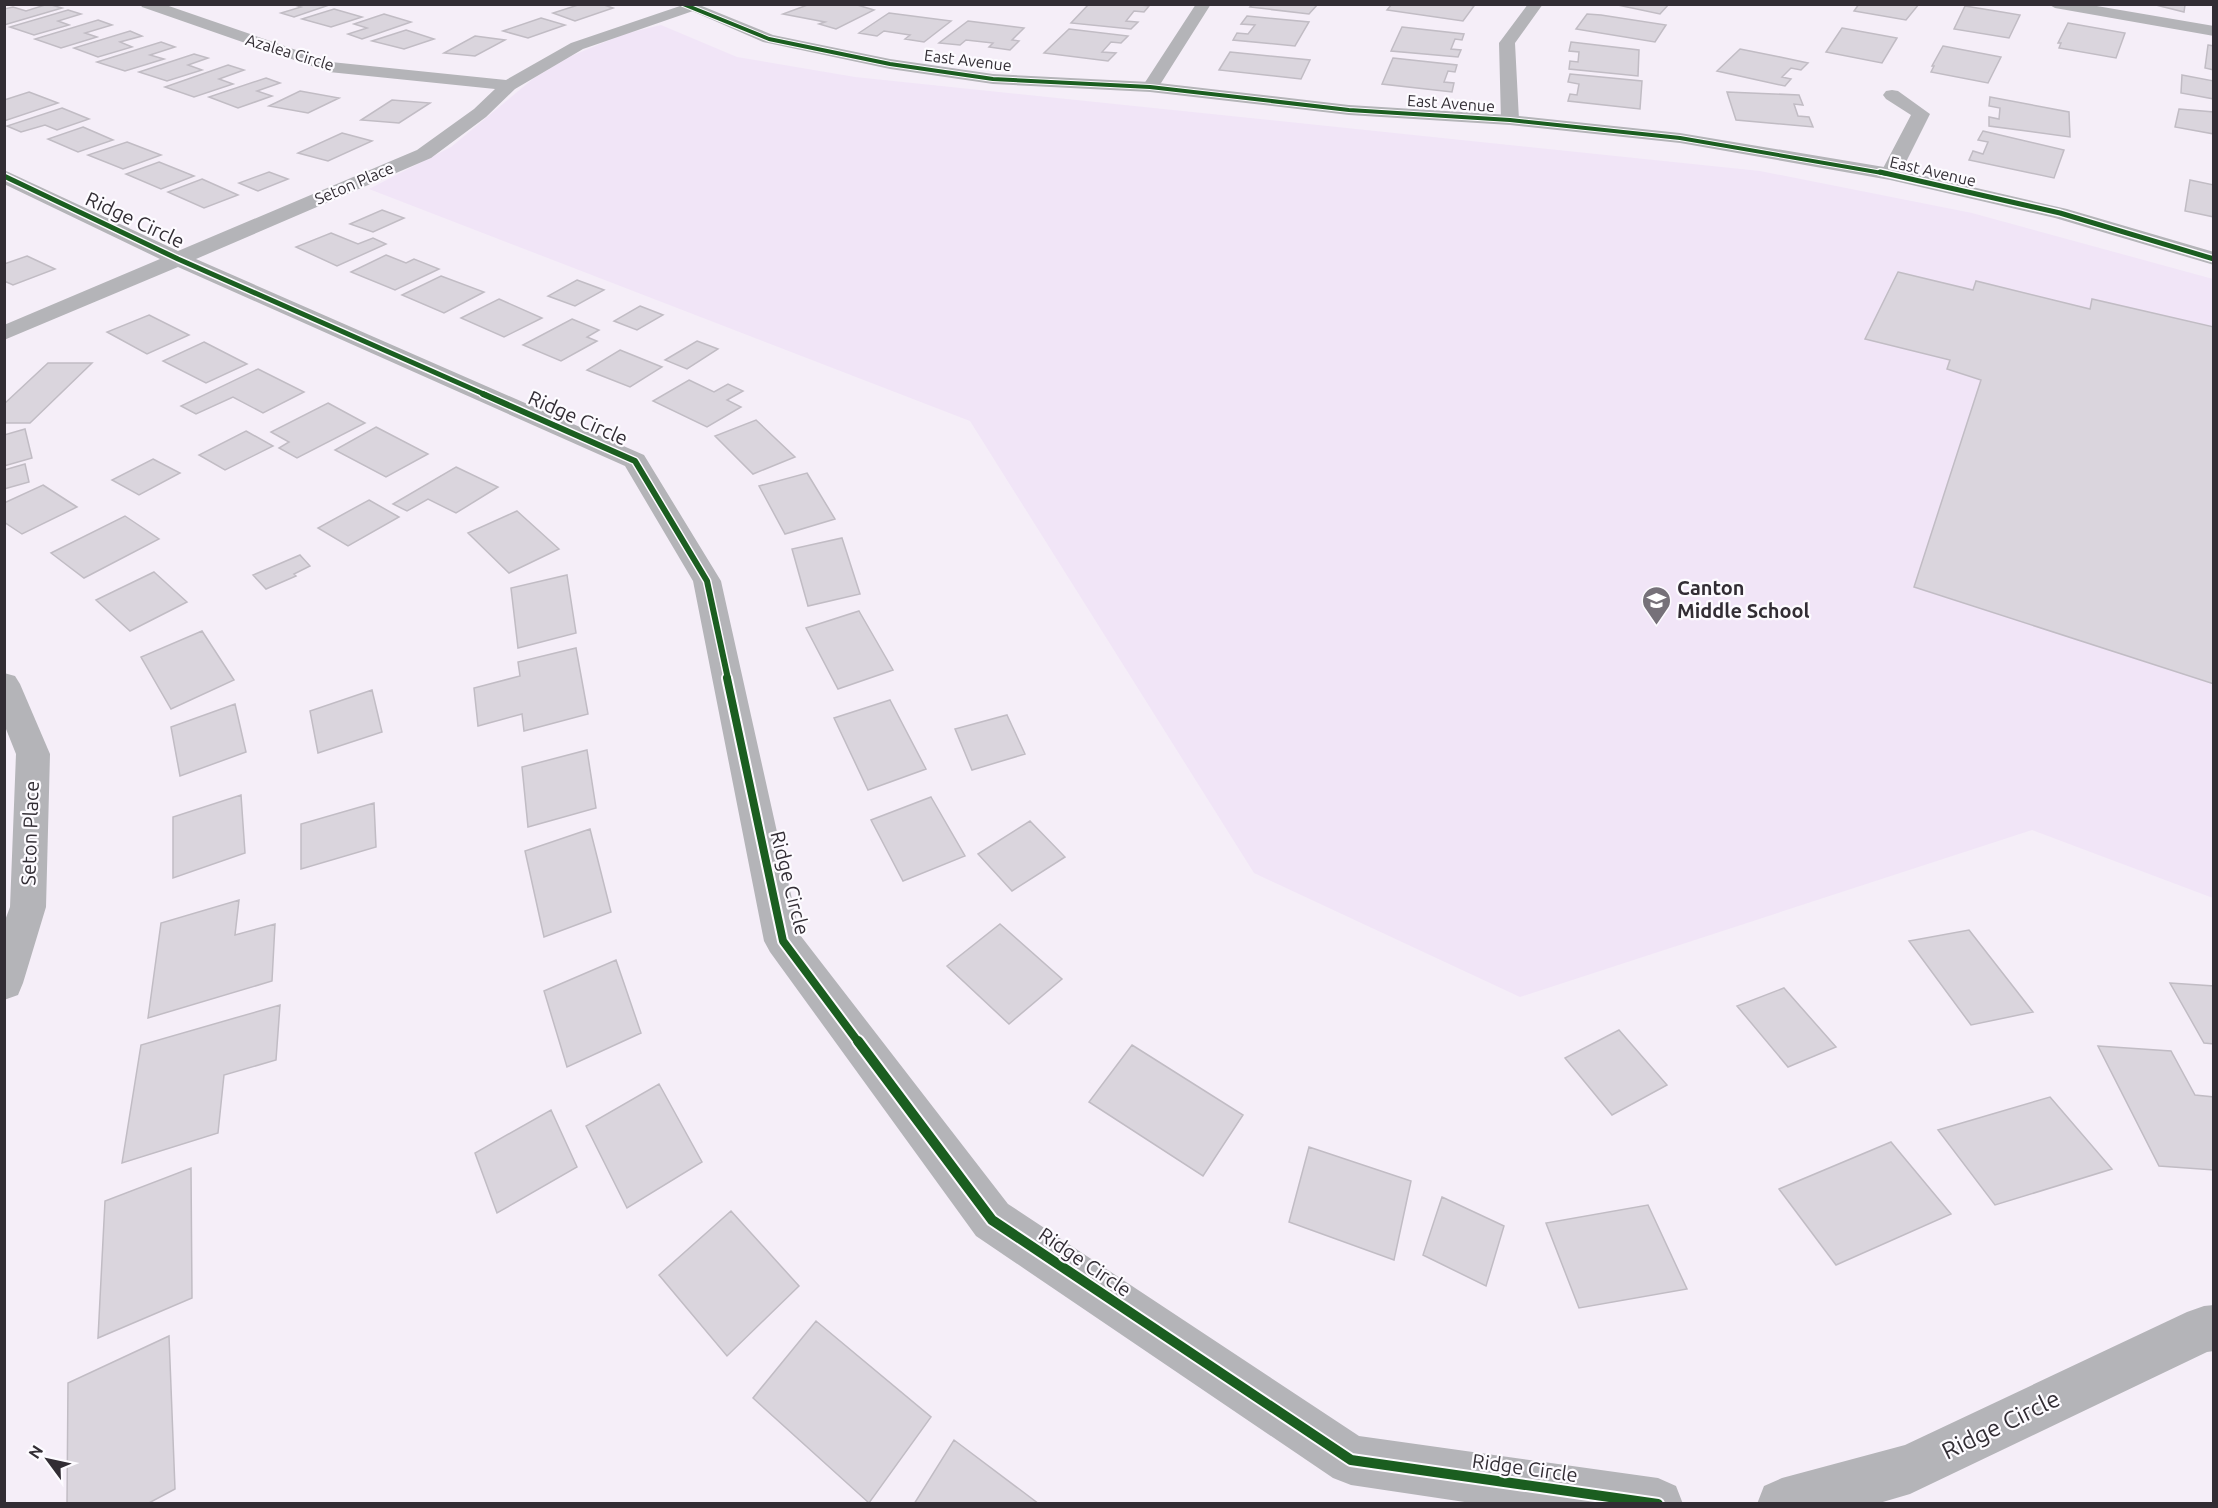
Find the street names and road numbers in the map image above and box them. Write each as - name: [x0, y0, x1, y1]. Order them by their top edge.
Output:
- street label: Azalea Circle: [244, 30, 336, 74]
- street label: East Avenue: [923, 46, 1013, 74]
- street label: East Avenue: [1406, 91, 1496, 115]
- street label: East Avenue: [1888, 152, 1978, 190]
- street label: Seton Place: [312, 158, 396, 208]
- street label: Ridge Circle: [82, 187, 188, 252]
- street label: Ridge Circle: [525, 385, 631, 450]
- street label: Seton Place: [16, 780, 43, 886]
- street label: Ridge Circle: [766, 828, 815, 937]
- street label: Ridge Circle: [1035, 1222, 1136, 1301]
- street label: Ridge Circle: [1937, 1384, 2064, 1465]
- street label: Ridge Circle: [1471, 1449, 1579, 1486]

